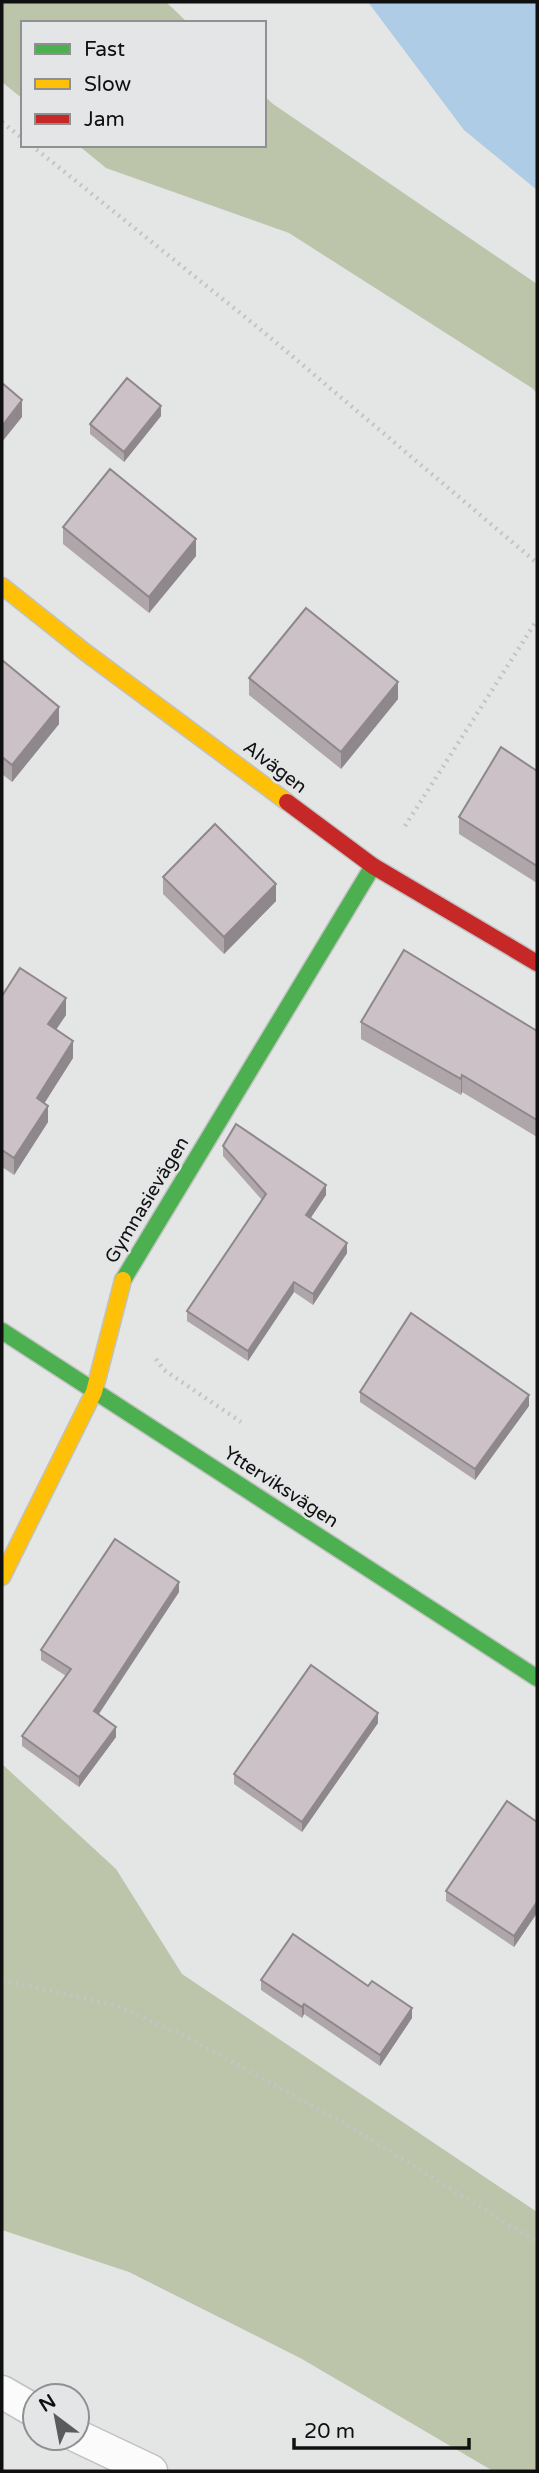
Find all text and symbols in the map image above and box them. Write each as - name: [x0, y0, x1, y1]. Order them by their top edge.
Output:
- legend: [21, 21, 266, 147]
- text: Fast: [84, 37, 125, 62]
- text: Slow: [84, 72, 132, 97]
- text: Jam: [84, 107, 125, 132]
- street label: Alvägen: [239, 736, 311, 798]
- street label: Gymnasievägen: [101, 1133, 193, 1267]
- street label: Ytterviksvägen: [219, 1442, 343, 1532]
- north arrow: [21, 2382, 91, 2452]
- text: N: [35, 2390, 60, 2417]
- scale bar: [294, 2406, 469, 2450]
- text: 20 m: [304, 2419, 355, 2444]

